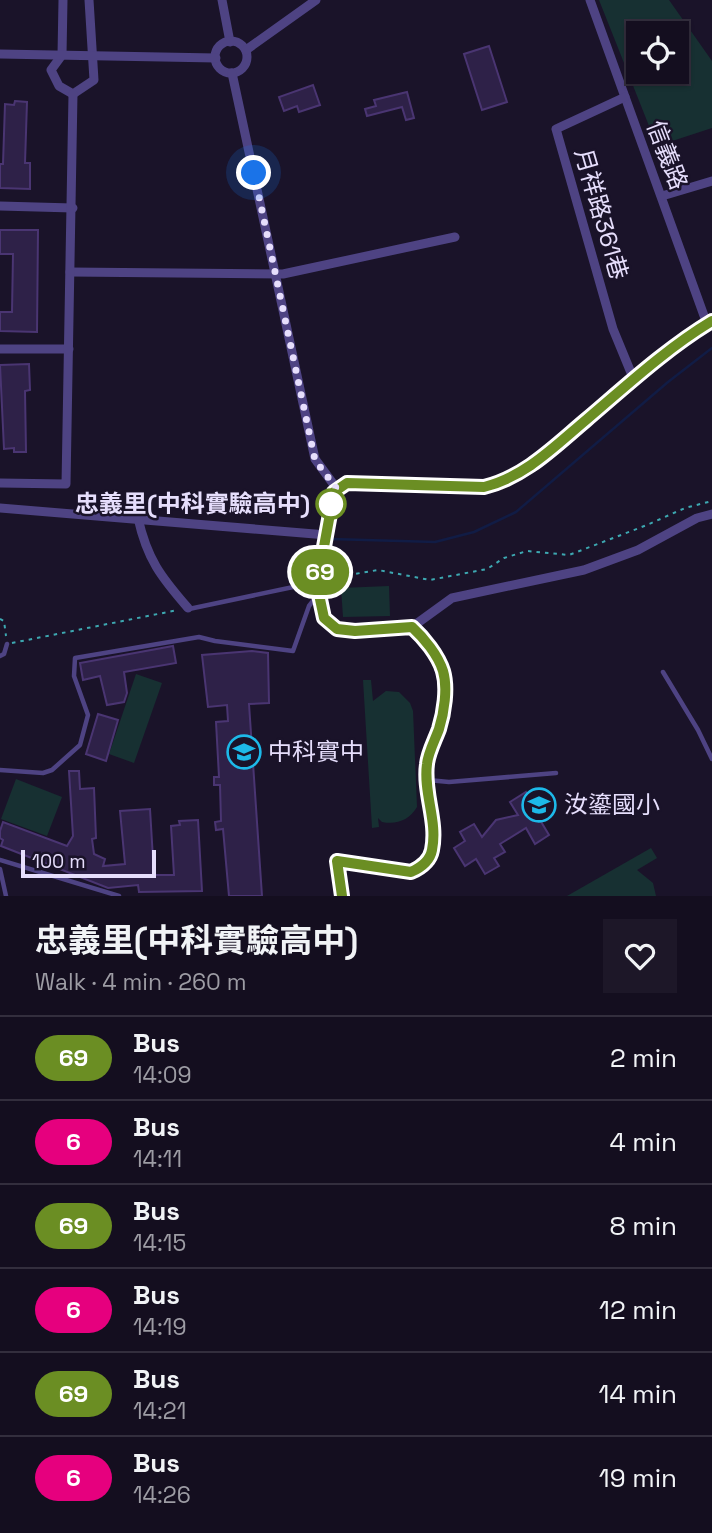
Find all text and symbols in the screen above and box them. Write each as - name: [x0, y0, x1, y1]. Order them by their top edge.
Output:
- map controls: [626, 21, 689, 84]
- button: locate: [626, 21, 689, 84]
- street label: 信義路: [640, 116, 695, 194]
- street label: 月祥路361巷: [568, 145, 635, 283]
- your location: [236, 155, 271, 190]
- place label: 忠義里(中科實驗高中): [75, 488, 310, 519]
- marker: 忠義里(中科實驗高中): [316, 489, 346, 519]
- line badge: 69: [288, 549, 352, 595]
- text: 69: [305, 556, 335, 587]
- school or university icon: 中科實中: [225, 733, 263, 771]
- place label: 中科實中: [268, 736, 364, 767]
- school or university icon: 汝鎏國小: [520, 786, 558, 824]
- place label: 汝鎏國小: [564, 789, 660, 820]
- scale bar: [21, 847, 156, 879]
- text: 100 m: [32, 849, 86, 874]
- button: heart: [603, 919, 677, 993]
- text: 忠義里(中科實驗高中): [35, 920, 358, 962]
- text: Walk · 4 min · 260 m: [35, 967, 247, 997]
- text: Bus: [133, 1026, 180, 1060]
- text: 2 min: [610, 1041, 677, 1075]
- text: 69: [59, 1042, 88, 1073]
- text: 14:09: [133, 1060, 192, 1090]
- text: Bus: [133, 1110, 180, 1144]
- text: 4 min: [609, 1125, 677, 1159]
- text: 6: [66, 1126, 81, 1157]
- text: 14:11: [133, 1144, 182, 1174]
- text: Bus: [133, 1194, 180, 1228]
- text: 8 min: [609, 1209, 677, 1243]
- text: 69: [59, 1210, 88, 1241]
- text: 14:15: [133, 1228, 186, 1258]
- text: Bus: [133, 1278, 180, 1312]
- text: 12 min: [599, 1293, 677, 1327]
- text: 6: [66, 1294, 81, 1325]
- text: 14:19: [133, 1312, 187, 1342]
- text: Bus: [133, 1362, 180, 1396]
- text: 14 min: [599, 1377, 677, 1411]
- text: 69: [59, 1378, 88, 1409]
- text: 14:21: [133, 1396, 186, 1426]
- text: Bus: [133, 1446, 180, 1480]
- text: 19 min: [599, 1461, 677, 1495]
- text: 6: [66, 1462, 81, 1493]
- text: 14:26: [133, 1480, 191, 1510]

